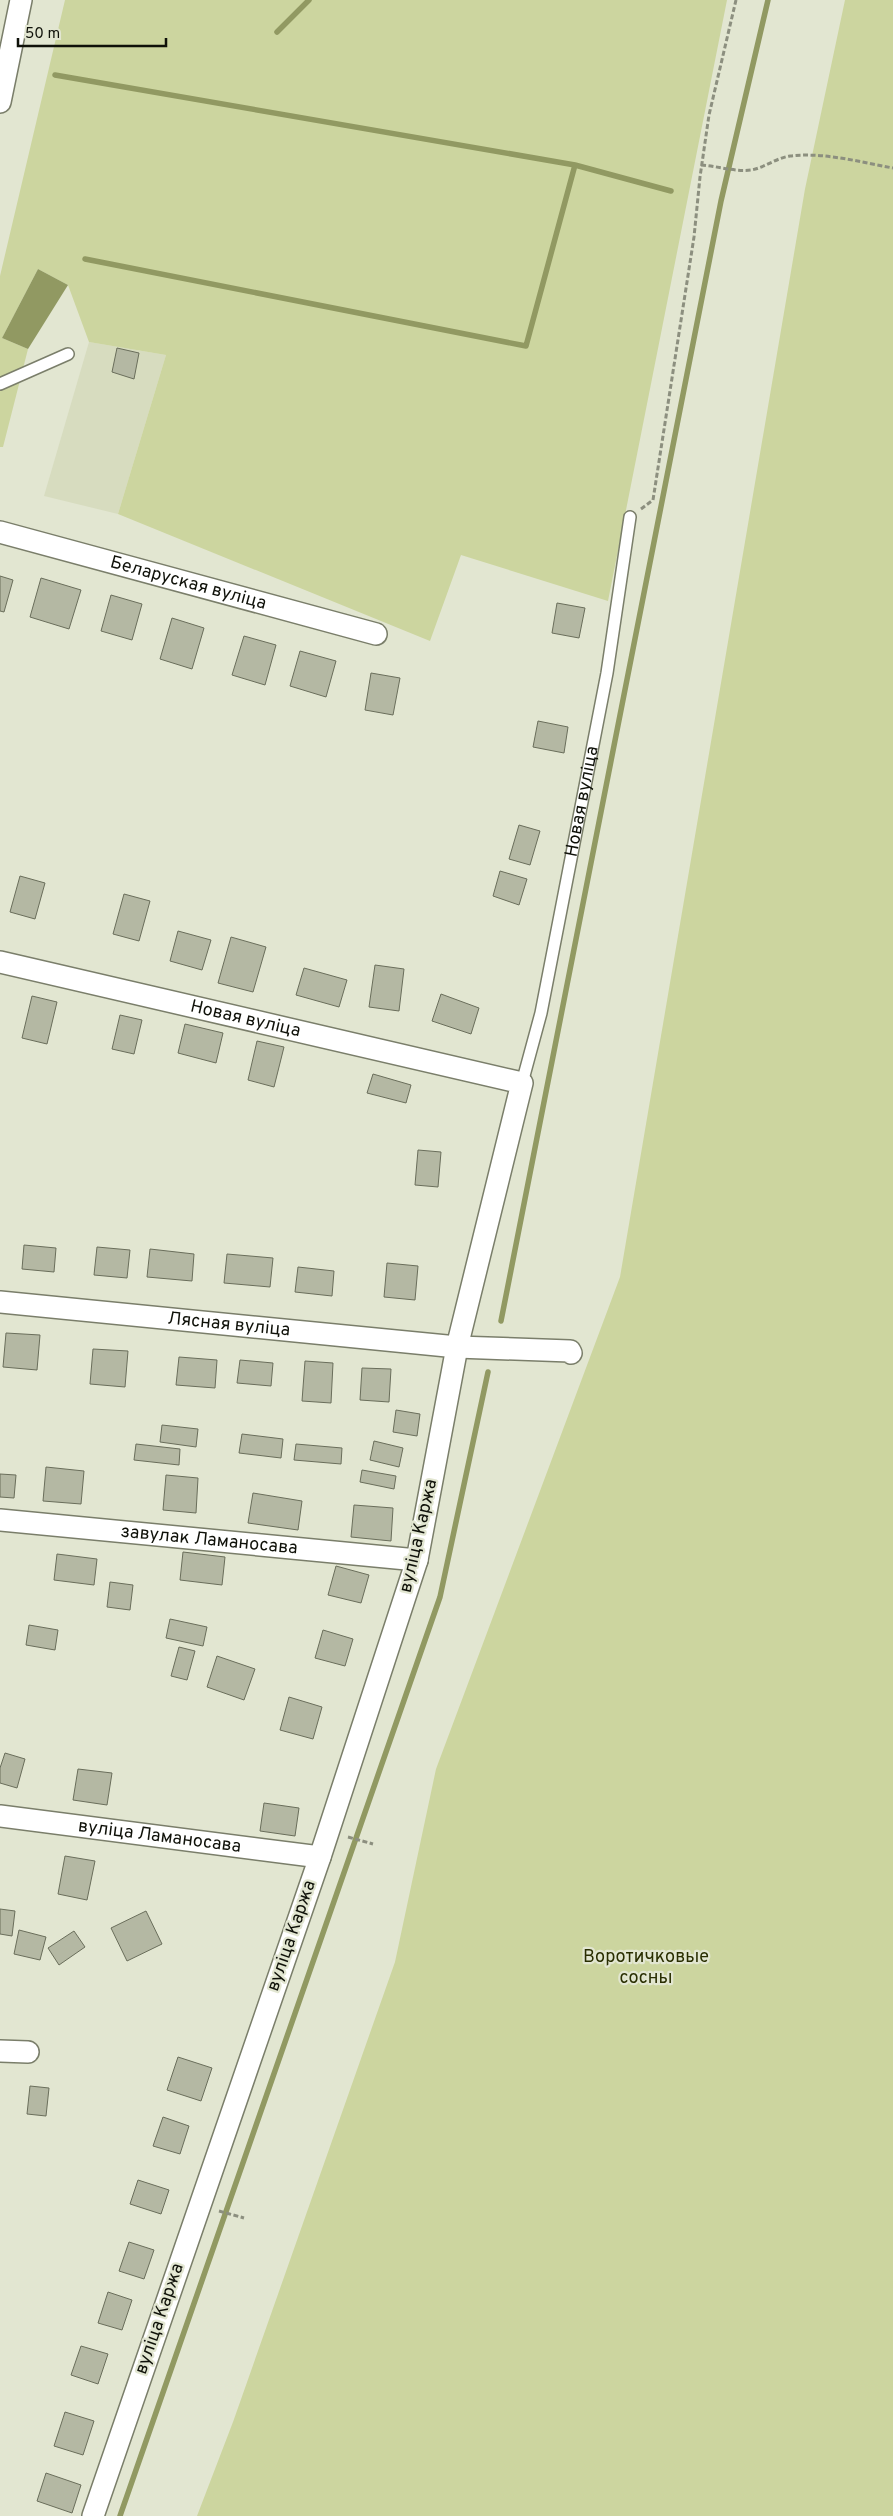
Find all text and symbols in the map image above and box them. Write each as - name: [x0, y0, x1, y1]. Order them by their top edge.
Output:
- scale bar: [18, 15, 165, 47]
- text: 50 m: [25, 25, 60, 44]
- street label: Беларуская вуліца: [108, 551, 269, 615]
- street label: Новая вуліца: [560, 744, 604, 859]
- street label: Новая вуліца: [188, 995, 303, 1043]
- street label: Лясная вуліца: [166, 1307, 291, 1342]
- street label: вуліца Каржа: [395, 1477, 443, 1595]
- street label: завулак Ламаносава: [119, 1520, 299, 1560]
- street label: вуліца Ламаносава: [77, 1815, 243, 1858]
- street label: вуліца Каржа: [262, 1877, 322, 1995]
- park label: Воротичковые сосны: [583, 1946, 709, 1990]
- street label: вуліца Каржа: [130, 2260, 190, 2378]

